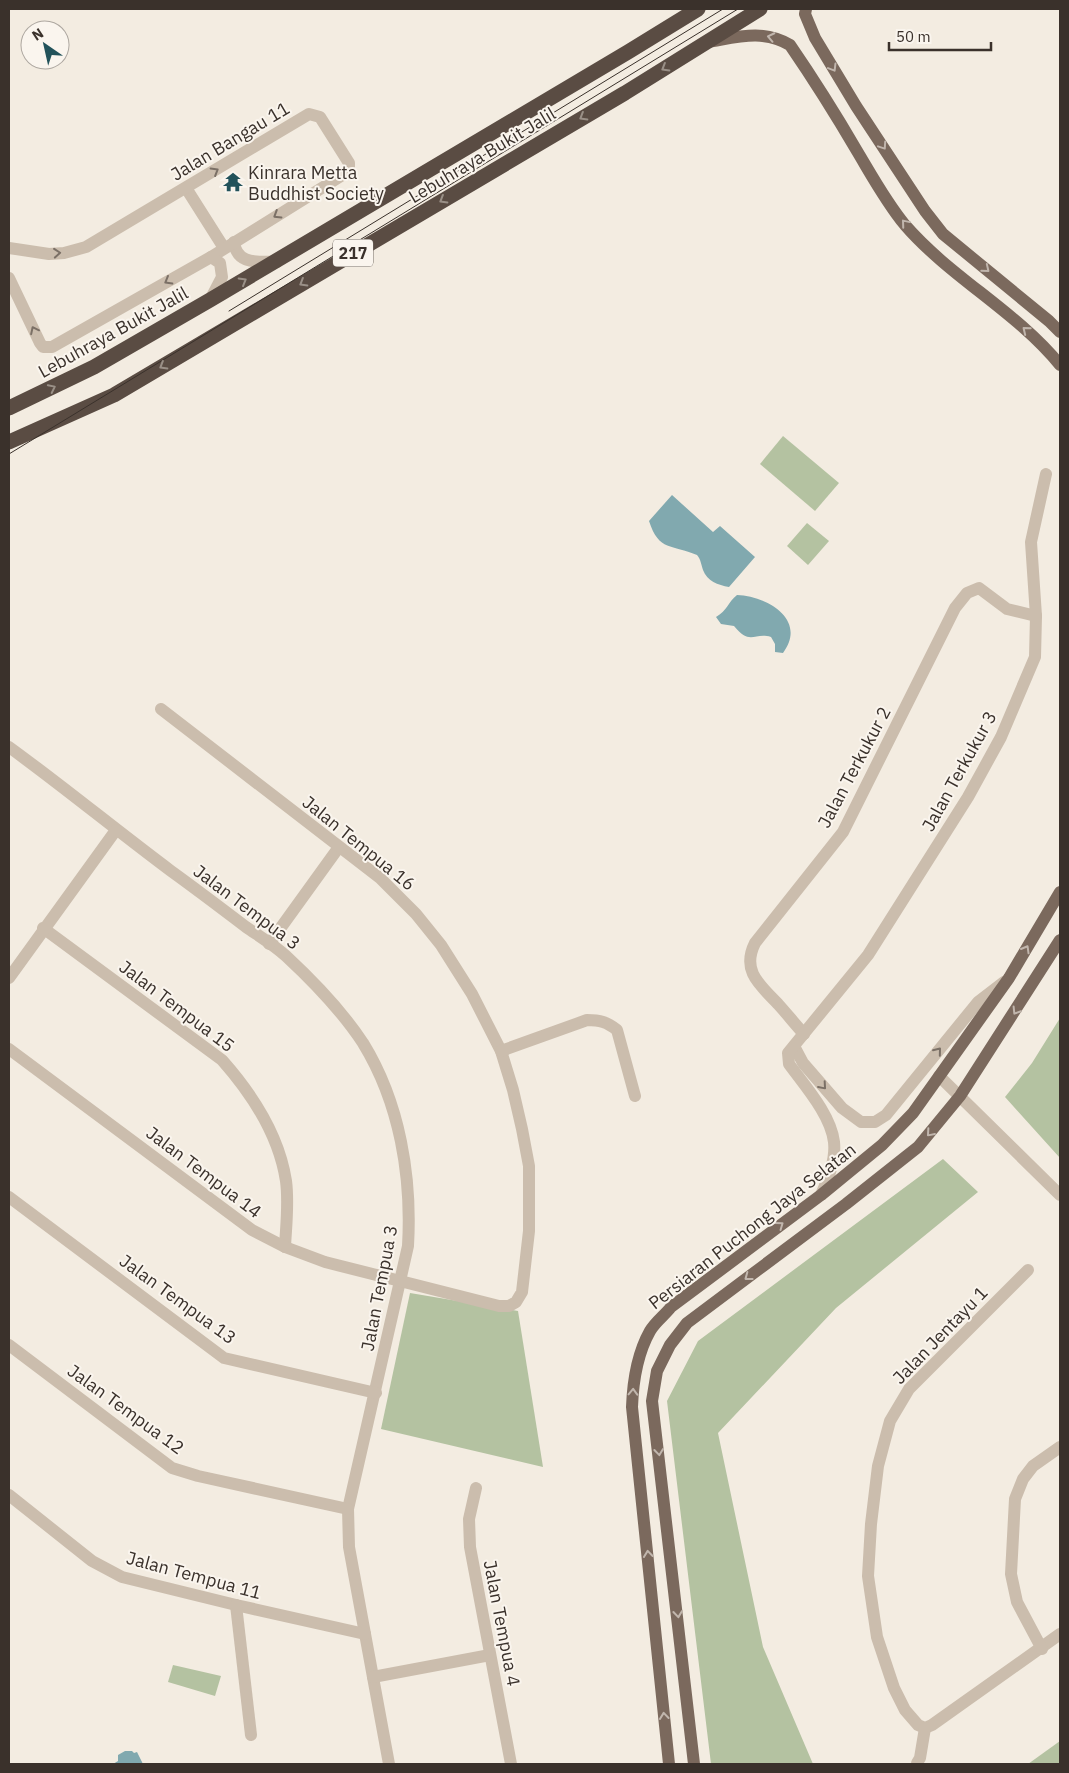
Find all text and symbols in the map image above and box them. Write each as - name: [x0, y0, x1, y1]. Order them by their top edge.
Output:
- north arrow: [20, 20, 70, 70]
- scale bar: [889, 20, 992, 52]
- text: N: [28, 24, 47, 45]
- text: 50 m: [896, 27, 931, 46]
- one-way arrow: [767, 33, 776, 43]
- one-way arrow: [662, 61, 671, 71]
- one-way arrow: [826, 62, 836, 71]
- street label: Jalan Bangau 11: [166, 97, 294, 185]
- street label: Lebuhraya Bukit Jalil: [404, 102, 560, 208]
- one-way arrow: [579, 111, 588, 121]
- one-way arrow: [877, 140, 886, 150]
- place label: Kinrara Metta Buddhist Society: [248, 161, 384, 205]
- one-way arrow: [210, 167, 219, 177]
- temple icon: Kinrara Metta Buddhist Society: [222, 171, 244, 193]
- one-way arrow: [439, 194, 448, 204]
- one-way arrow: [274, 209, 283, 219]
- one-way arrow: [902, 220, 910, 229]
- road number: 217: [333, 240, 373, 266]
- one-way arrow: [53, 248, 61, 259]
- one-way arrow: [980, 264, 989, 272]
- one-way arrow: [165, 274, 174, 284]
- one-way arrow: [300, 276, 309, 286]
- one-way arrow: [238, 277, 247, 287]
- street label: Lebuhraya Bukit Jalil: [34, 281, 192, 383]
- one-way arrow: [29, 326, 40, 335]
- one-way arrow: [1023, 328, 1032, 336]
- one-way arrow: [160, 359, 169, 369]
- one-way arrow: [46, 384, 55, 394]
- street label: Jalan Terkukur 2: [812, 702, 896, 832]
- street label: Jalan Terkukur 3: [916, 707, 1002, 835]
- street label: Jalan Tempua 16: [298, 790, 420, 896]
- street label: Jalan Tempua 3: [189, 859, 305, 955]
- one-way arrow: [1020, 946, 1030, 955]
- street label: Jalan Tempua 15: [115, 955, 239, 1057]
- one-way arrow: [1012, 1005, 1022, 1014]
- one-way arrow: [933, 1048, 941, 1057]
- one-way arrow: [817, 1080, 826, 1089]
- street label: Jalan Tempua 14: [142, 1121, 266, 1223]
- one-way arrow: [926, 1128, 935, 1137]
- street label: Persiaran Puchong Jaya Selatan: [644, 1138, 860, 1314]
- one-way arrow: [774, 1222, 784, 1231]
- street label: Jalan Tempua 3: [356, 1223, 402, 1353]
- street label: Jalan Tempua 13: [115, 1249, 241, 1349]
- one-way arrow: [745, 1272, 754, 1280]
- street label: Jalan Jentayu 1: [888, 1281, 992, 1389]
- street label: Jalan Tempua 12: [63, 1359, 189, 1459]
- one-way arrow: [628, 1388, 638, 1396]
- one-way arrow: [653, 1449, 664, 1457]
- street label: Jalan Tempua 11: [124, 1546, 264, 1604]
- one-way arrow: [643, 1550, 654, 1558]
- street label: Jalan Tempua 4: [479, 1558, 526, 1688]
- one-way arrow: [672, 1610, 683, 1618]
- one-way arrow: [659, 1711, 670, 1719]

